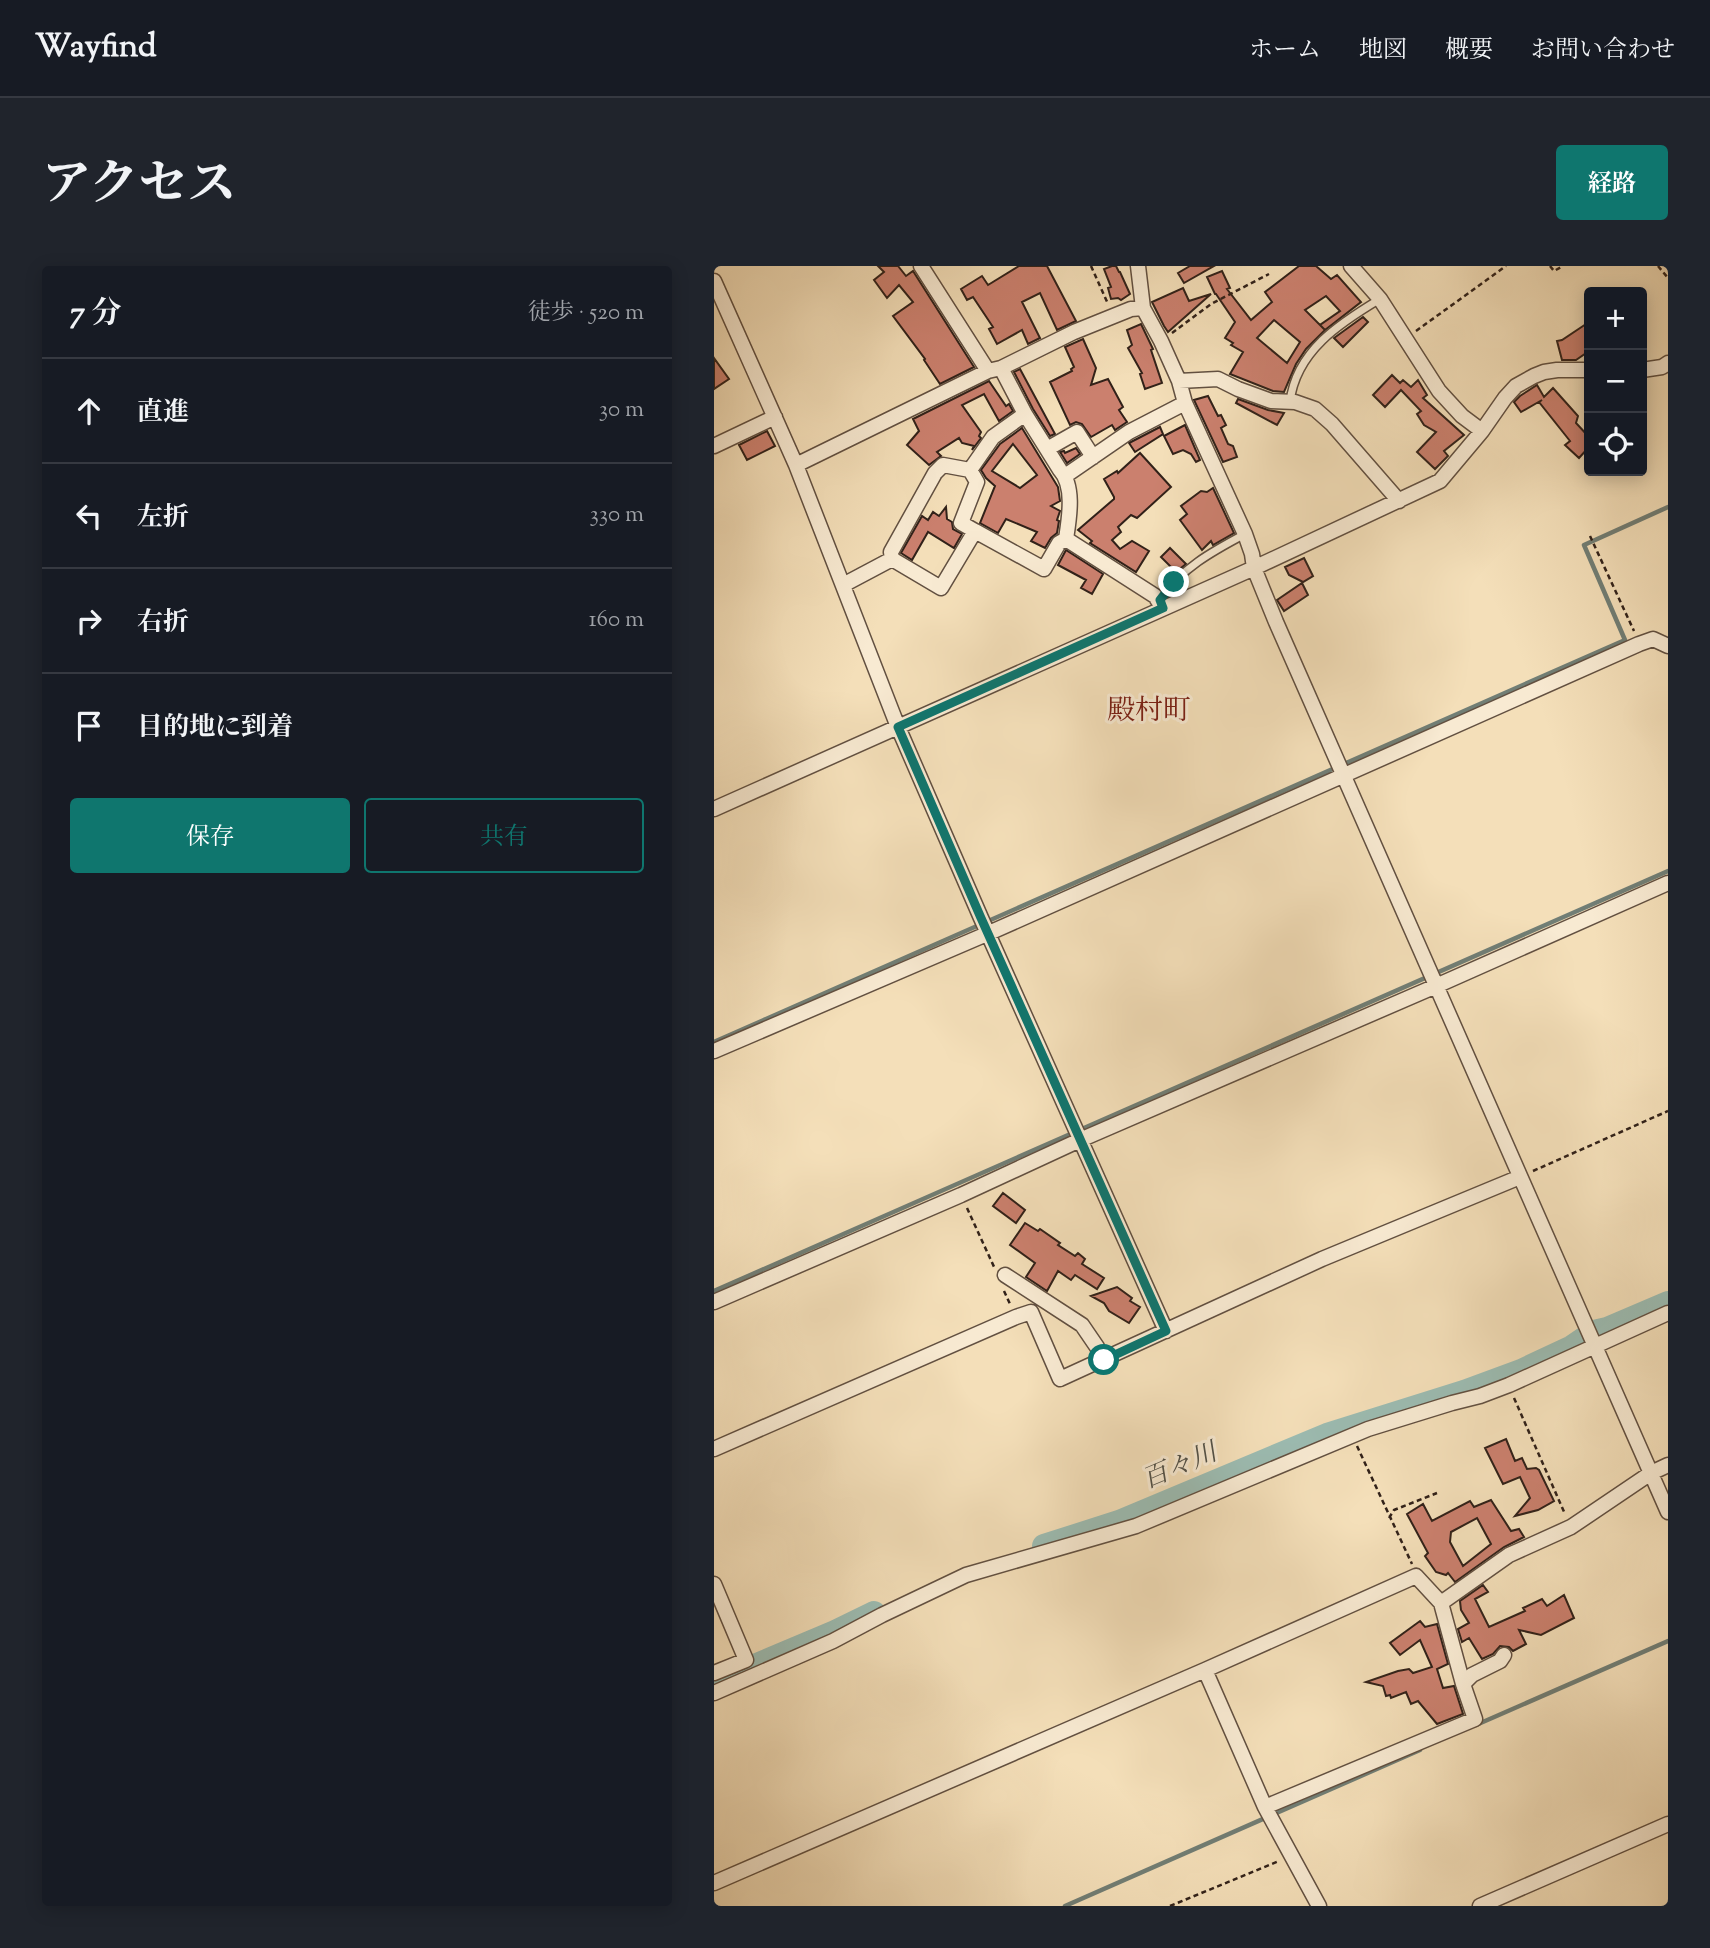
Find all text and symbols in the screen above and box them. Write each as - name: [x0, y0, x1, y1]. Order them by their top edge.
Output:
- text: Wayfind: [35, 24, 157, 72]
- text: ホーム: [1249, 34, 1321, 68]
- text: 地図: [1359, 34, 1407, 68]
- text: 概要: [1445, 34, 1493, 68]
- text: お問い合わせ: [1531, 34, 1675, 68]
- button: 経路: [1556, 145, 1668, 220]
- text: アクセス: [42, 152, 237, 222]
- map controls: [1584, 287, 1647, 476]
- button: +: [1584, 287, 1647, 350]
- text: 7 分: [70, 293, 121, 336]
- text: 徒歩 · 520 m: [528, 297, 644, 330]
- button: −: [1584, 350, 1647, 413]
- icon: ahead: [70, 392, 108, 430]
- text: 30 m: [599, 394, 644, 427]
- text: 直進: [137, 395, 189, 432]
- button: locate: [1584, 413, 1647, 476]
- icon: left: [70, 497, 108, 535]
- text: 330 m: [590, 499, 644, 532]
- text: 左折: [137, 500, 189, 537]
- route end: [1158, 566, 1189, 597]
- icon: right: [70, 602, 108, 640]
- text: 160 m: [589, 604, 644, 637]
- text: 右折: [137, 605, 189, 642]
- district label: 殿村町: [1107, 692, 1191, 732]
- icon: arrive: [70, 707, 108, 745]
- text: 目的地に到着: [137, 710, 293, 747]
- button: 保存: [70, 798, 350, 873]
- button: 共有: [364, 798, 644, 873]
- route start: [1088, 1344, 1119, 1375]
- water label: 百々川: [1137, 1434, 1226, 1500]

